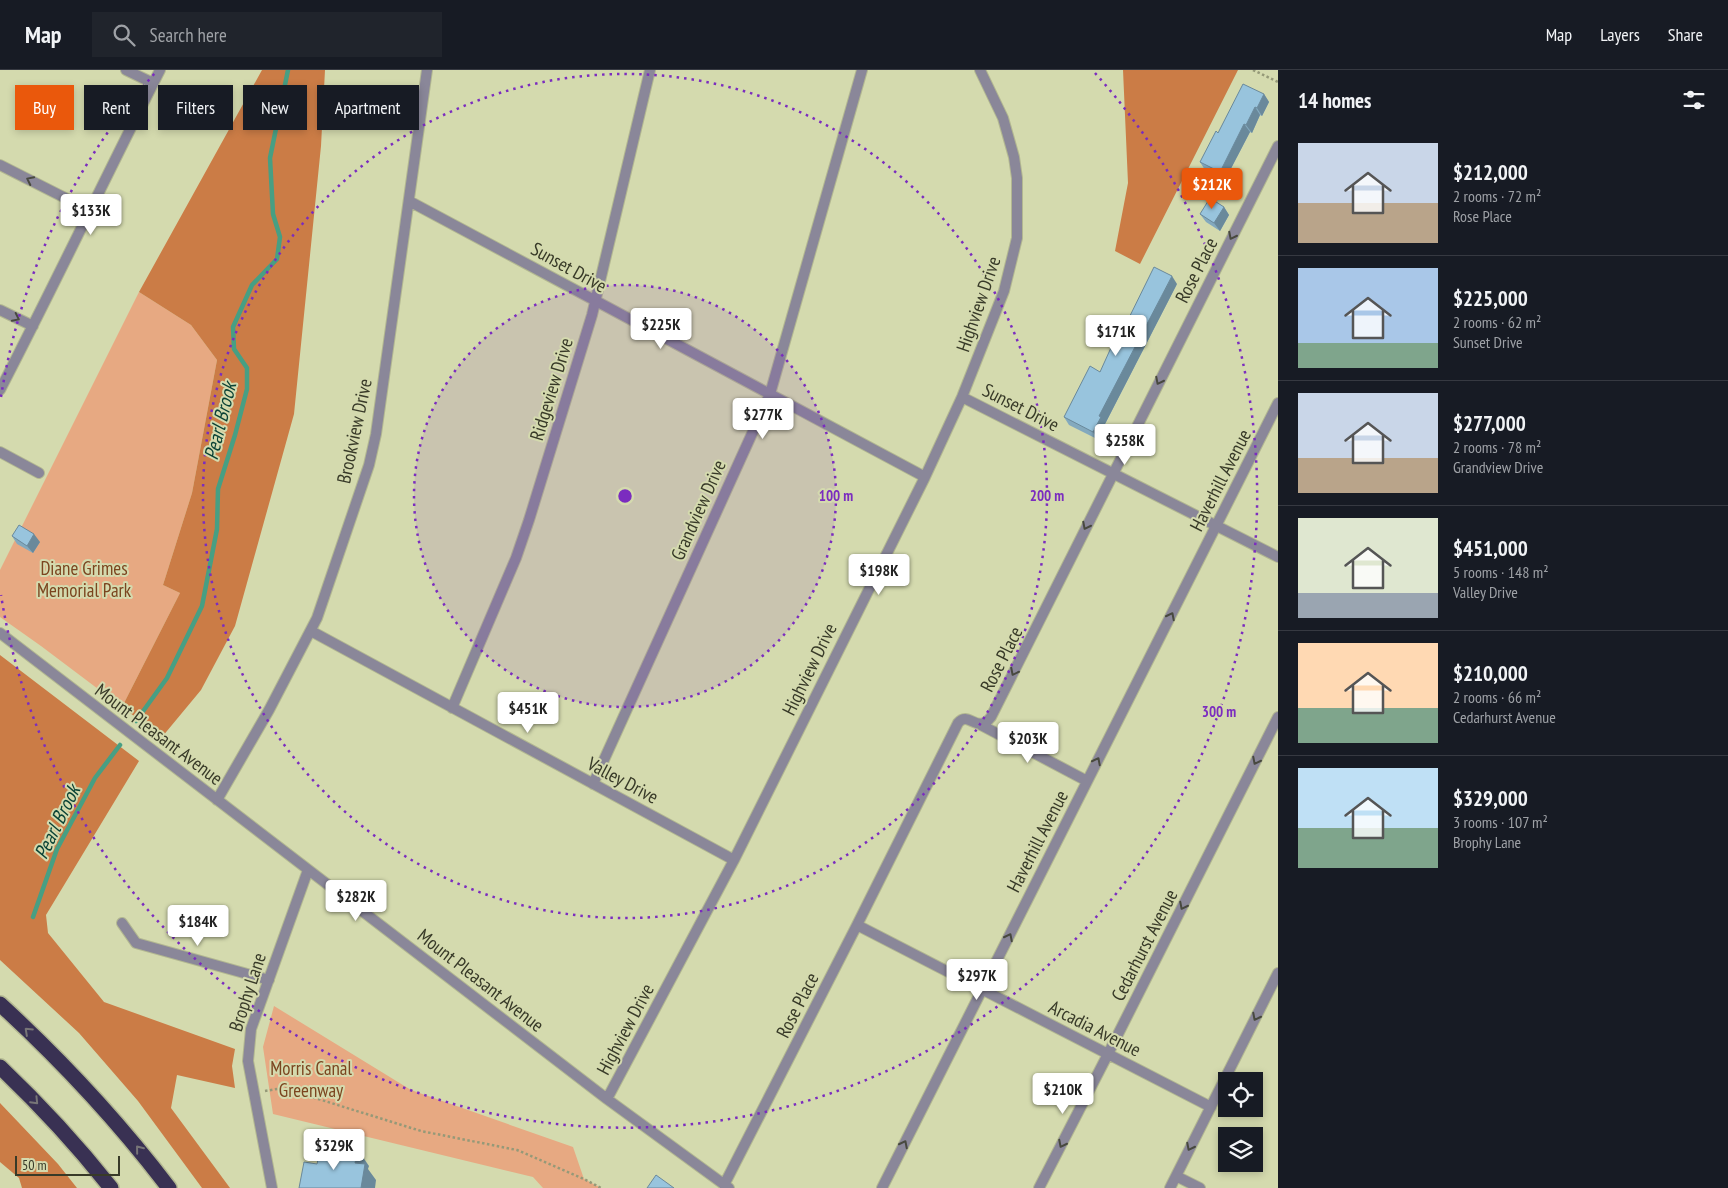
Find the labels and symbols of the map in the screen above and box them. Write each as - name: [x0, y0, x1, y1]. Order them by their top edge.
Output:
- pin: $212K: [1177, 168, 1247, 210]
- one-way arrow: [26, 176, 35, 186]
- pin: $133K: [56, 194, 126, 236]
- one-way arrow: [1228, 231, 1238, 240]
- street label: Rose Place: [1169, 233, 1223, 307]
- street label: Sunset Drive: [527, 236, 611, 298]
- street label: Highview Drive: [950, 253, 1006, 355]
- pin: $225K: [626, 308, 696, 350]
- one-way arrow: [11, 312, 20, 322]
- pin: $171K: [1081, 314, 1151, 357]
- street label: Ridgeview Drive: [524, 335, 578, 443]
- street label: Brookview Drive: [331, 376, 377, 486]
- one-way arrow: [1155, 376, 1165, 385]
- water label: Pearl Brook: [198, 377, 243, 462]
- street label: Sunset Drive: [979, 378, 1063, 437]
- pin: $277K: [728, 398, 798, 440]
- pin: $258K: [1090, 424, 1160, 466]
- street label: Haverhill Avenue: [1184, 425, 1256, 535]
- street label: Grandview Drive: [665, 456, 731, 564]
- text: 100 m: [819, 486, 853, 505]
- text: 200 m: [1030, 486, 1064, 505]
- centre of rings: [616, 487, 634, 505]
- one-way arrow: [1082, 521, 1092, 530]
- pin: $198K: [844, 554, 914, 596]
- park label: Diane Grimes Memorial Park: [37, 556, 132, 602]
- one-way arrow: [1165, 612, 1175, 621]
- street label: Highview Drive: [776, 619, 842, 719]
- street label: Rose Place: [974, 622, 1028, 696]
- one-way arrow: [1010, 667, 1020, 676]
- street label: Mount Pleasant Avenue: [90, 678, 228, 790]
- pin: $451K: [493, 692, 563, 734]
- text: 300 m: [1202, 702, 1236, 721]
- pin: $203K: [993, 722, 1063, 764]
- street label: Valley Drive: [582, 751, 663, 809]
- one-way arrow: [1252, 755, 1262, 764]
- one-way arrow: [1091, 757, 1101, 766]
- water label: Pearl Brook: [28, 779, 87, 863]
- street label: Haverhill Avenue: [1001, 786, 1073, 896]
- pin: $282K: [321, 880, 391, 922]
- street label: Cedarhurst Avenue: [1106, 885, 1182, 1005]
- one-way arrow: [1179, 901, 1189, 910]
- pin: $184K: [163, 904, 233, 947]
- street label: Mount Pleasant Avenue: [413, 923, 549, 1037]
- one-way arrow: [1002, 933, 1013, 942]
- street label: Brophy Lane: [223, 950, 271, 1034]
- pin: $297K: [942, 958, 1012, 1001]
- street label: Rose Place: [770, 968, 824, 1042]
- street label: Highview Drive: [591, 979, 659, 1079]
- street label: Arcadia Avenue: [1045, 995, 1145, 1061]
- one-way arrow: [1252, 1012, 1262, 1021]
- one-way arrow: [25, 1028, 34, 1037]
- park label: Morris Canal Greenway: [270, 1056, 352, 1102]
- pin: $210K: [1028, 1072, 1098, 1115]
- one-way arrow: [29, 1095, 38, 1104]
- pin: $329K: [299, 1128, 369, 1171]
- one-way arrow: [1058, 1139, 1068, 1148]
- one-way arrow: [898, 1141, 908, 1150]
- one-way arrow: [1186, 1142, 1196, 1151]
- one-way arrow: [135, 1146, 144, 1155]
- scale bar: [15, 1153, 120, 1176]

